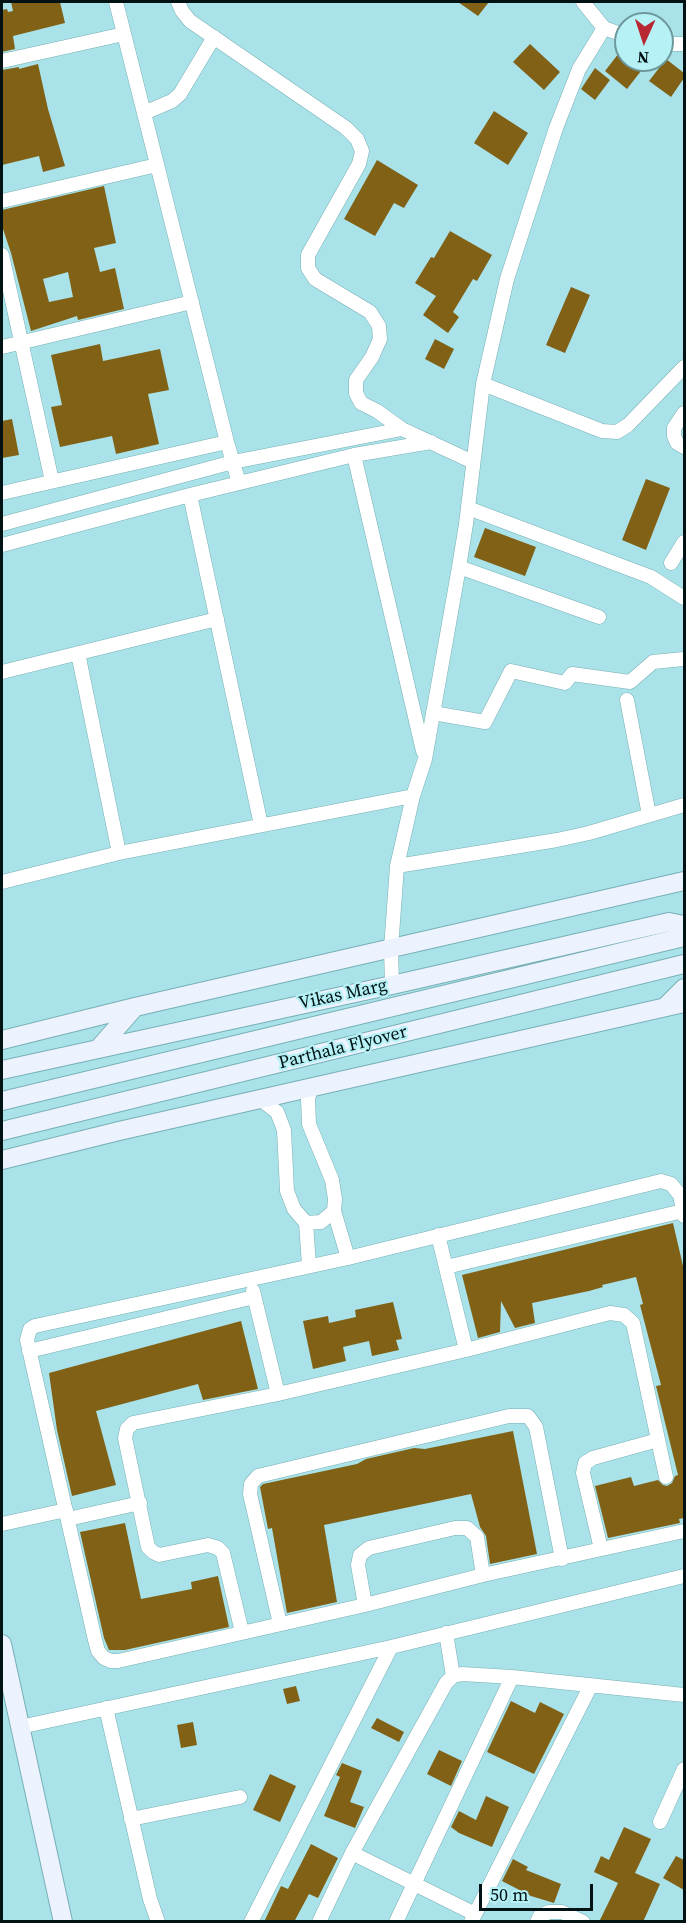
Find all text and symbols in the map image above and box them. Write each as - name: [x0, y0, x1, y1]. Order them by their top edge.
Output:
- north arrow: [614, 12, 674, 72]
- text: N: [637, 47, 650, 69]
- street label: Vikas Marg: [297, 975, 389, 1015]
- street label: Parthala Flyover: [276, 1022, 410, 1074]
- scale bar: [482, 1872, 596, 1910]
- text: 50 m: [490, 1882, 528, 1907]

